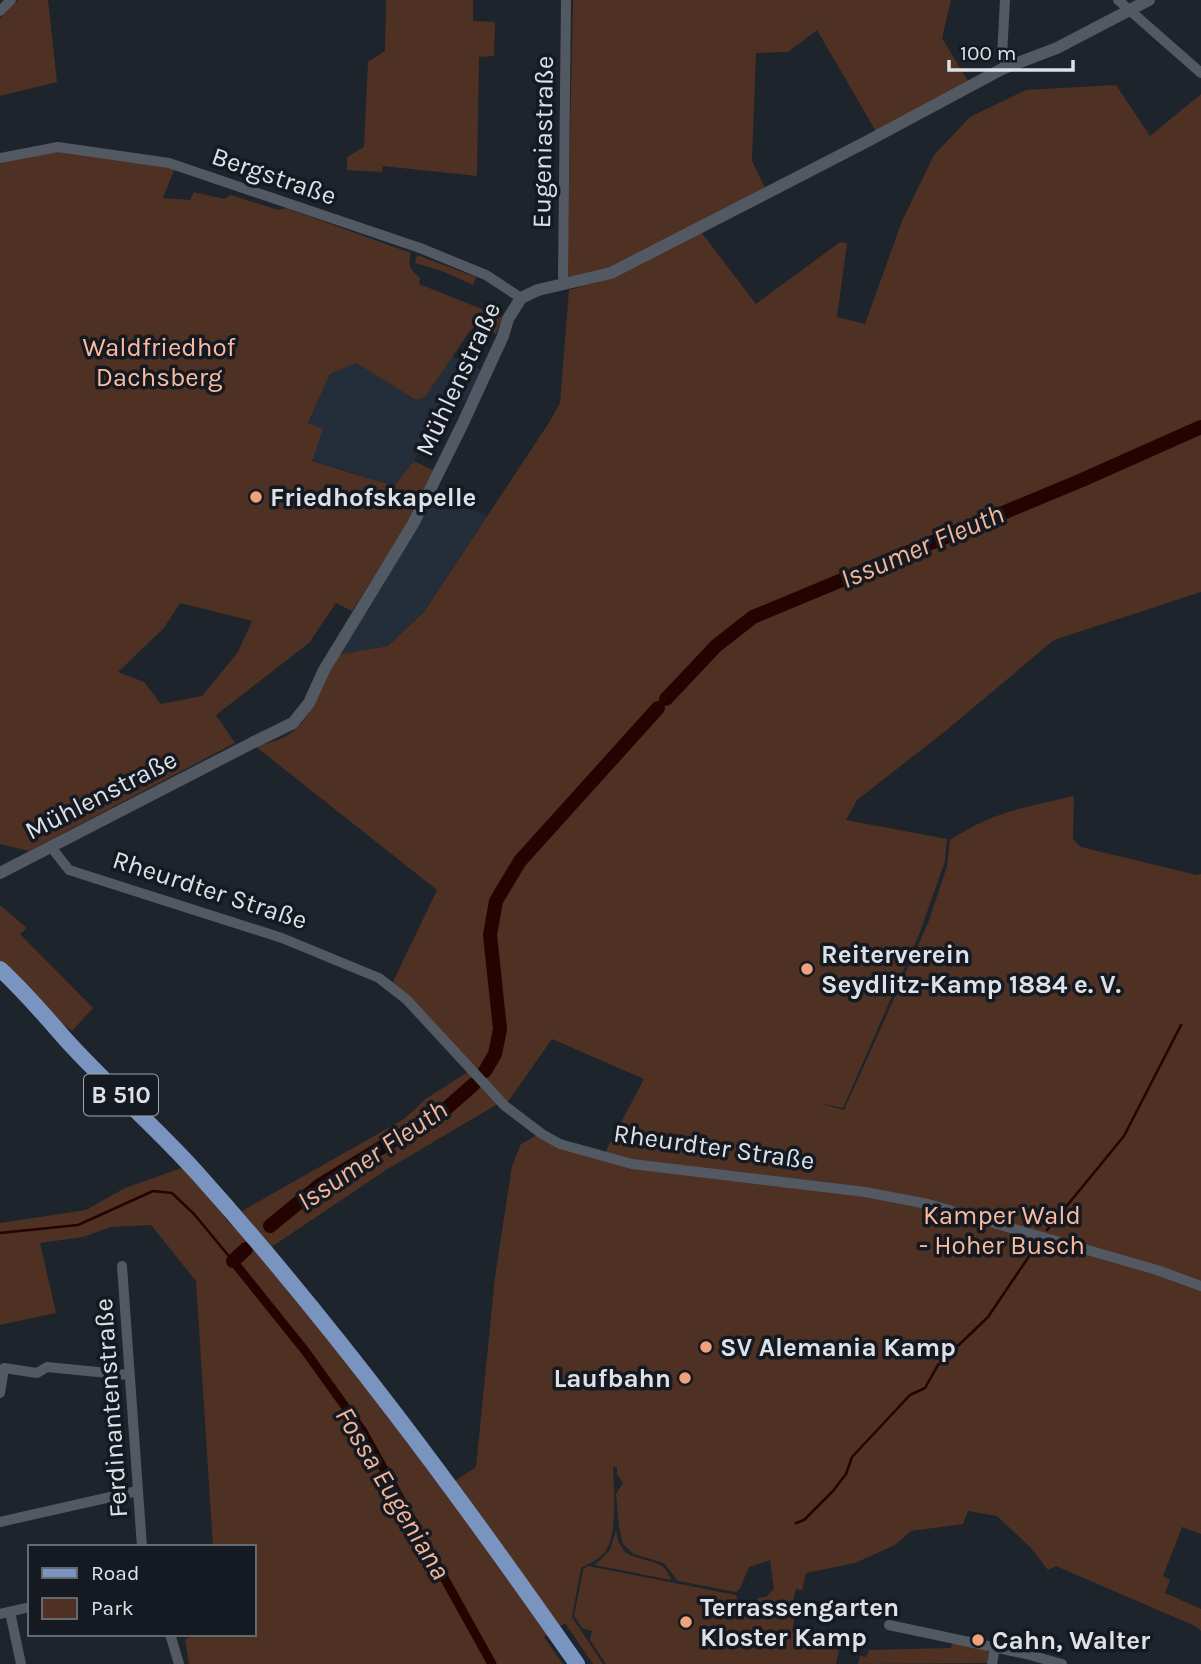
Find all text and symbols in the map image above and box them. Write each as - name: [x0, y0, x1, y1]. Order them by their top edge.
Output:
- scale bar: [949, 28, 1073, 72]
- text: 100 m: [960, 41, 1017, 65]
- street label: Eugeniastraße: [526, 55, 560, 229]
- street label: Bergstraße: [208, 140, 340, 212]
- street label: Mühlenstraße: [409, 297, 507, 461]
- park label: Waldfriedhof Dachsberg: [82, 332, 237, 393]
- place label: Friedhofskapelle: [270, 482, 476, 513]
- marker: Friedhofskapelle: [248, 489, 264, 505]
- water label: Issumer Fleuth: [835, 497, 1009, 595]
- street label: Mühlenstraße: [20, 743, 182, 847]
- street label: Rheurdter Straße: [109, 844, 311, 936]
- place label: Reiterverein Seydlitz-Kamp 1884 e. V.: [821, 939, 1121, 1000]
- marker: Reiterverein Seydlitz-Kamp 1884 e. V.: [799, 961, 815, 977]
- road number: B 510: [84, 1074, 158, 1115]
- water label: Issumer Fleuth: [291, 1093, 453, 1217]
- street label: Rheurdter Straße: [611, 1118, 817, 1176]
- park label: Kamper Wald - Hoher Busch: [919, 1200, 1085, 1261]
- street label: Ferdinantenstraße: [88, 1297, 134, 1519]
- place label: SV Alemania Kamp: [720, 1332, 956, 1363]
- marker: SV Alemania Kamp: [698, 1339, 714, 1355]
- place label: Laufbahn: [554, 1363, 671, 1394]
- marker: Laufbahn: [677, 1370, 693, 1386]
- water label: Fossa Eugeniana: [328, 1401, 458, 1585]
- legend: [28, 1545, 256, 1636]
- text: Road: [91, 1561, 139, 1585]
- place label: Terrassengarten Kloster Kamp: [700, 1592, 899, 1653]
- text: Park: [91, 1596, 134, 1620]
- marker: Terrassengarten Kloster Kamp: [678, 1614, 694, 1630]
- place label: Cahn, Walter: [992, 1625, 1151, 1656]
- marker: Cahn, Walter: [970, 1632, 986, 1648]

